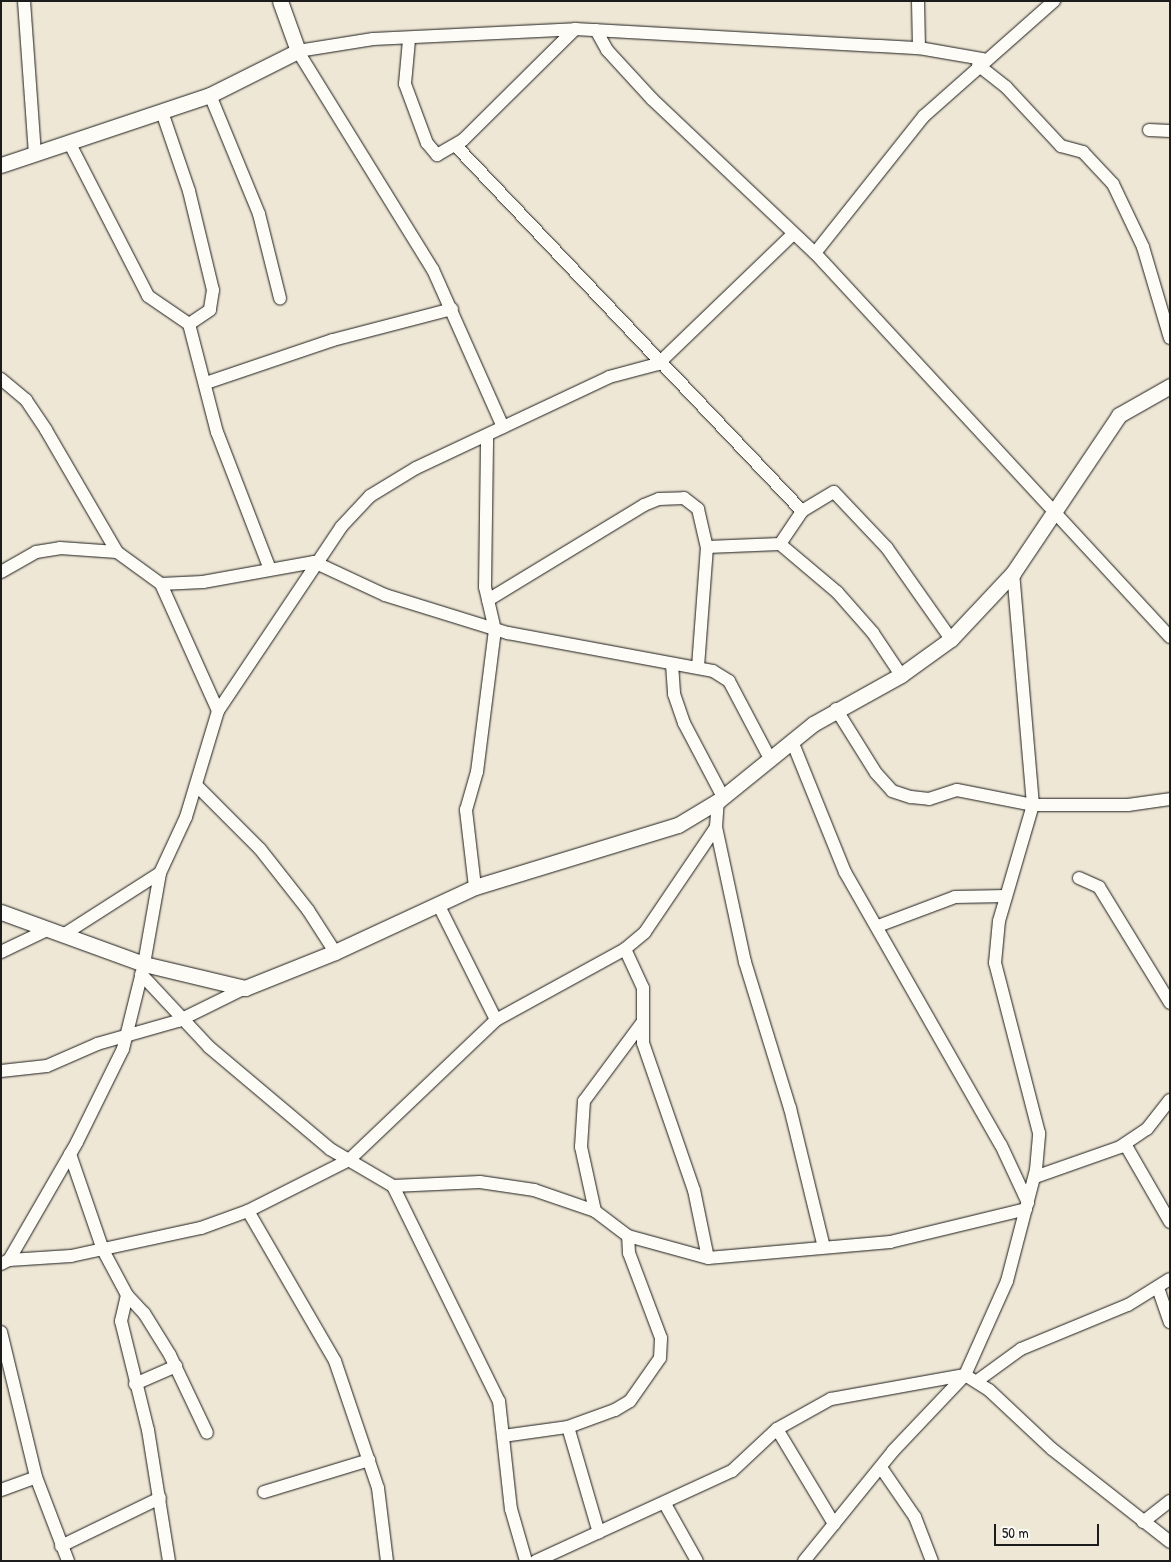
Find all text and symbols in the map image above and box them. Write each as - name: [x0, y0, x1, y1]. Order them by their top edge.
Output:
- scale bar: [996, 1514, 1101, 1546]
- text: 50 m: [1002, 1522, 1029, 1543]

